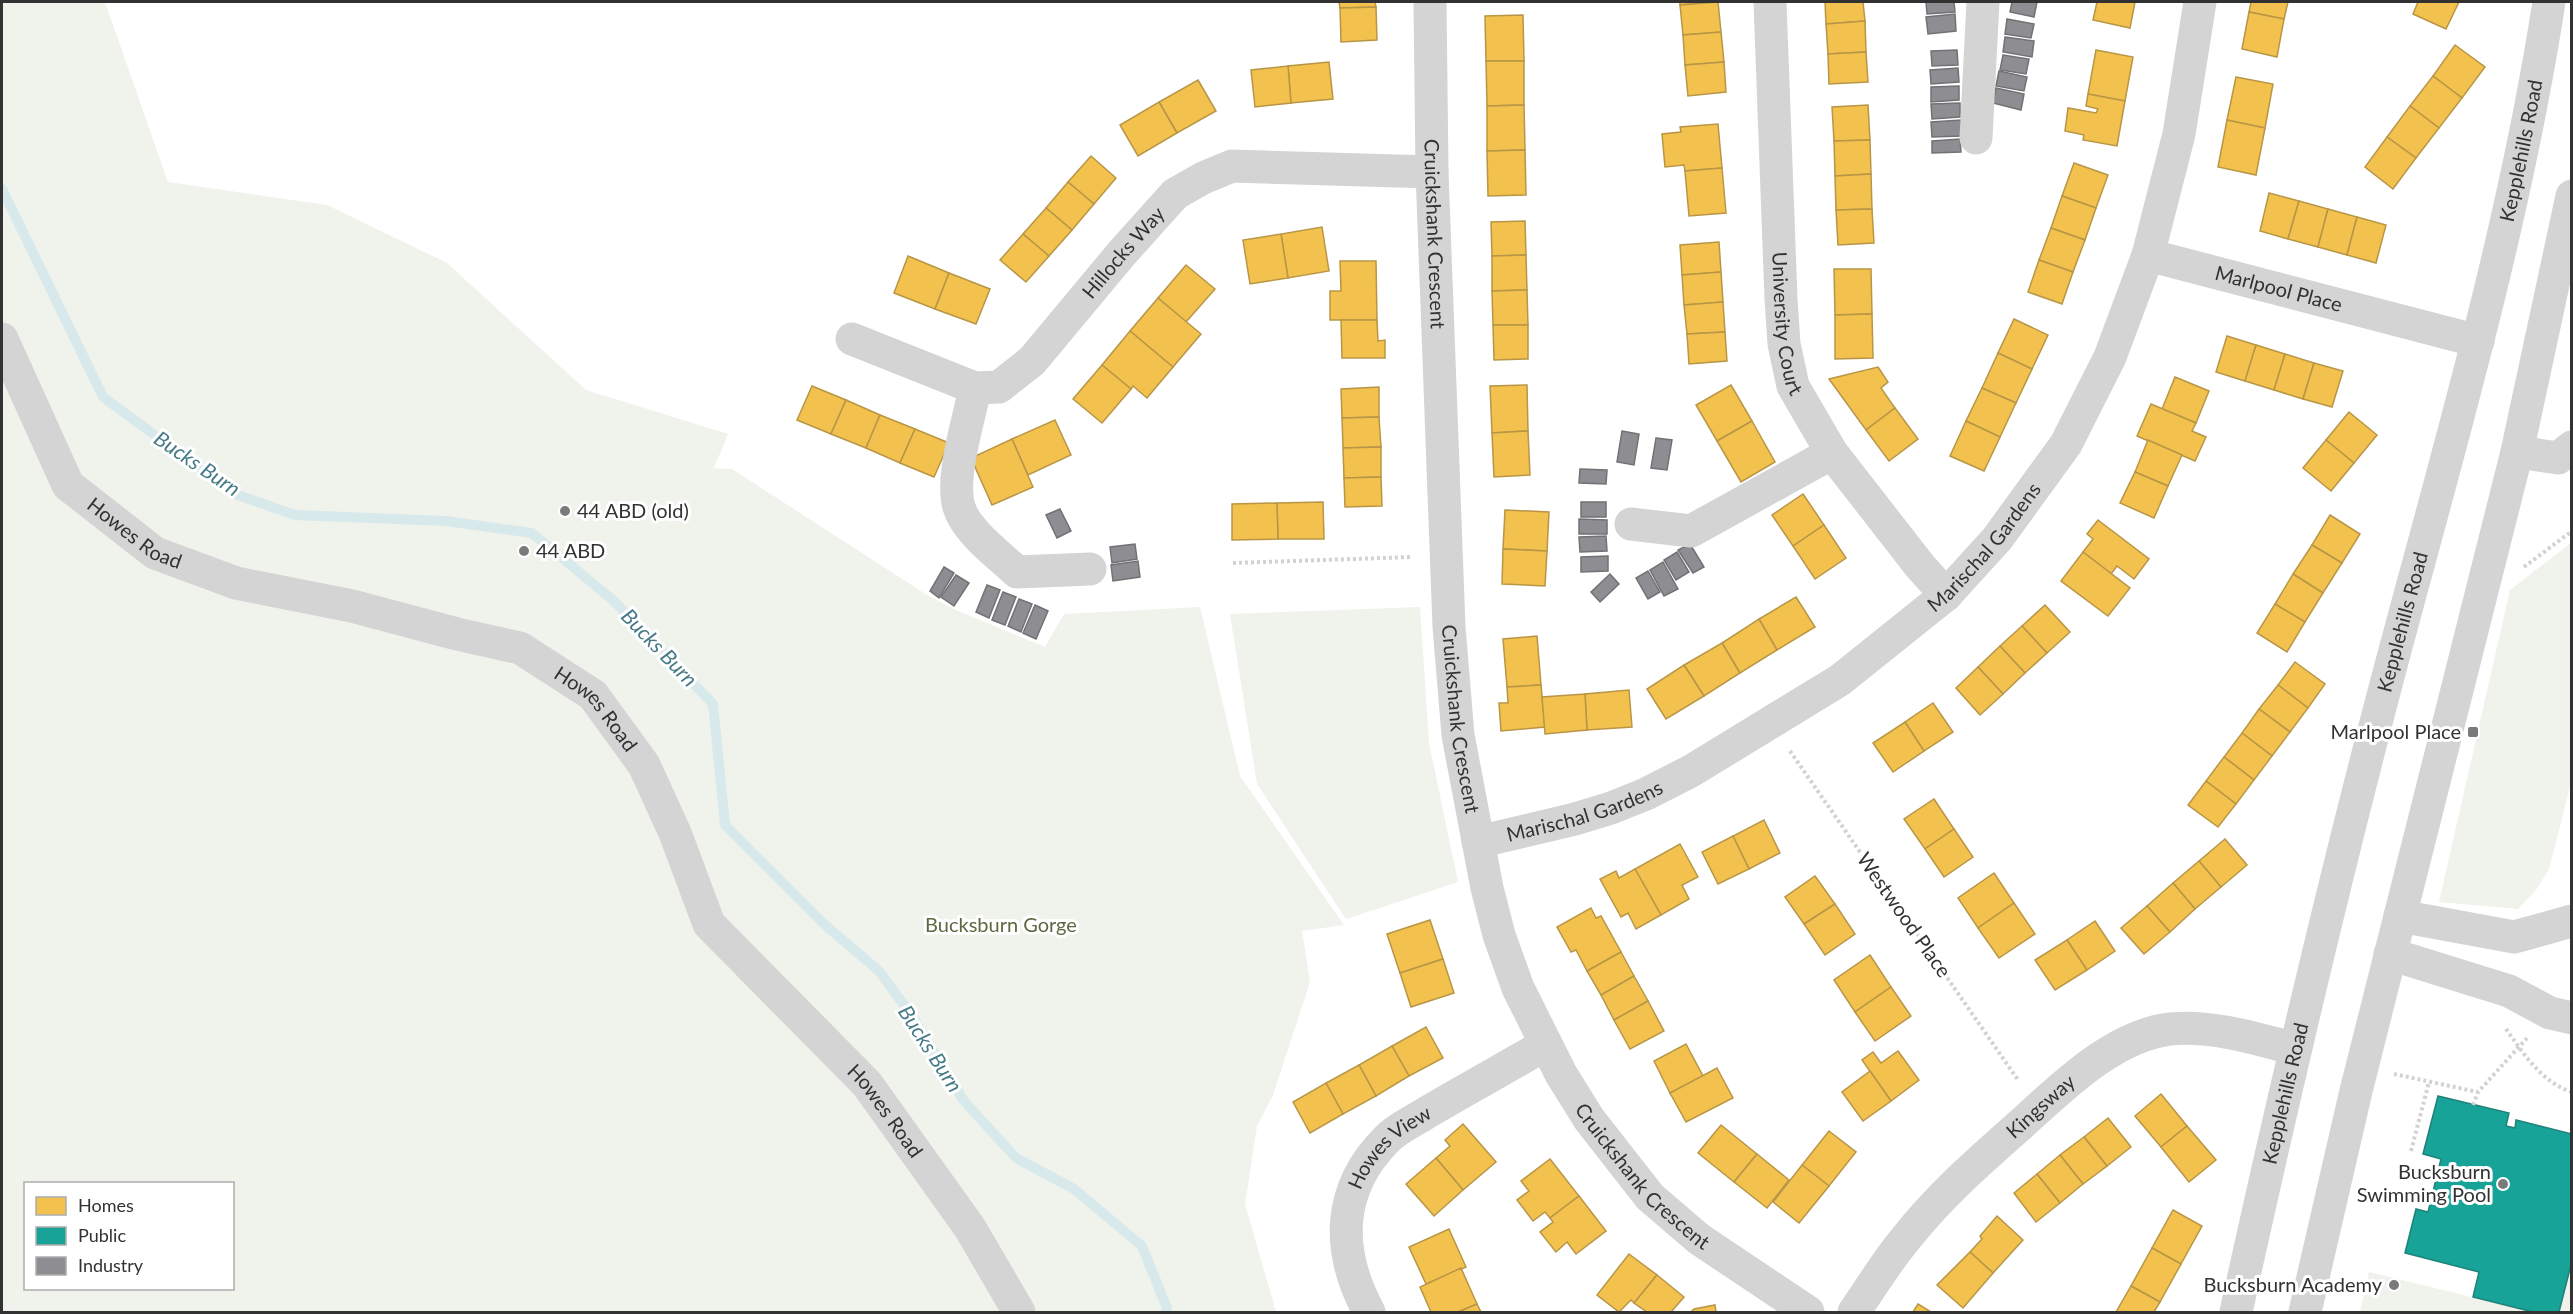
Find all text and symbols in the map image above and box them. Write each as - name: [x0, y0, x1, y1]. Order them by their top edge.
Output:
- street label: Kepplehills Road: [2494, 78, 2547, 224]
- street label: Cruickshank Crescent: [1421, 139, 1451, 329]
- street label: Hillocks Way: [1076, 201, 1169, 303]
- street label: University Court: [1768, 251, 1809, 399]
- street label: Marlpool Place: [2213, 260, 2345, 316]
- water label: Bucks Burn: [150, 425, 246, 501]
- street label: Marischal Gardens: [1922, 478, 2045, 616]
- street label: Howes Road: [83, 492, 185, 573]
- place label: 44 ABD (old): [577, 498, 689, 522]
- marker: 44 ABD (old): [558, 504, 572, 518]
- place label: 44 ABD: [536, 538, 605, 562]
- marker: 44 ABD: [517, 544, 531, 558]
- street label: Kepplehills Road: [2372, 549, 2432, 694]
- water label: Bucks Burn: [617, 603, 703, 691]
- street label: Cruickshank Crescent: [1438, 624, 1486, 815]
- street label: Howes Road: [550, 660, 643, 756]
- place label: Marlpool Place: [2331, 719, 2461, 743]
- marker: Marlpool Place: [2466, 725, 2480, 739]
- street label: Marischal Gardens: [1504, 775, 1666, 846]
- street label: Westwood Place: [1853, 847, 1957, 982]
- park label: Bucksburn Gorge: [925, 912, 1077, 936]
- water label: Bucks Burn: [894, 1000, 968, 1096]
- street label: Kepplehills Road: [2256, 1020, 2312, 1166]
- street label: Howes Road: [843, 1059, 929, 1162]
- street label: Kingsway: [2001, 1068, 2080, 1143]
- street label: Cruickshank Crescent: [1571, 1098, 1715, 1254]
- street label: Howes View: [1342, 1100, 1435, 1192]
- place label: Bucksburn Swimming Pool: [2357, 1159, 2491, 1206]
- marker: Bucksburn Swimming Pool: [2496, 1177, 2510, 1191]
- legend: [24, 1182, 234, 1290]
- text: Homes: [78, 1194, 134, 1216]
- text: Public: [78, 1224, 126, 1246]
- text: Industry: [78, 1254, 144, 1276]
- place label: Bucksburn Academy: [2203, 1272, 2383, 1296]
- marker: Bucksburn Academy: [2387, 1278, 2401, 1292]

